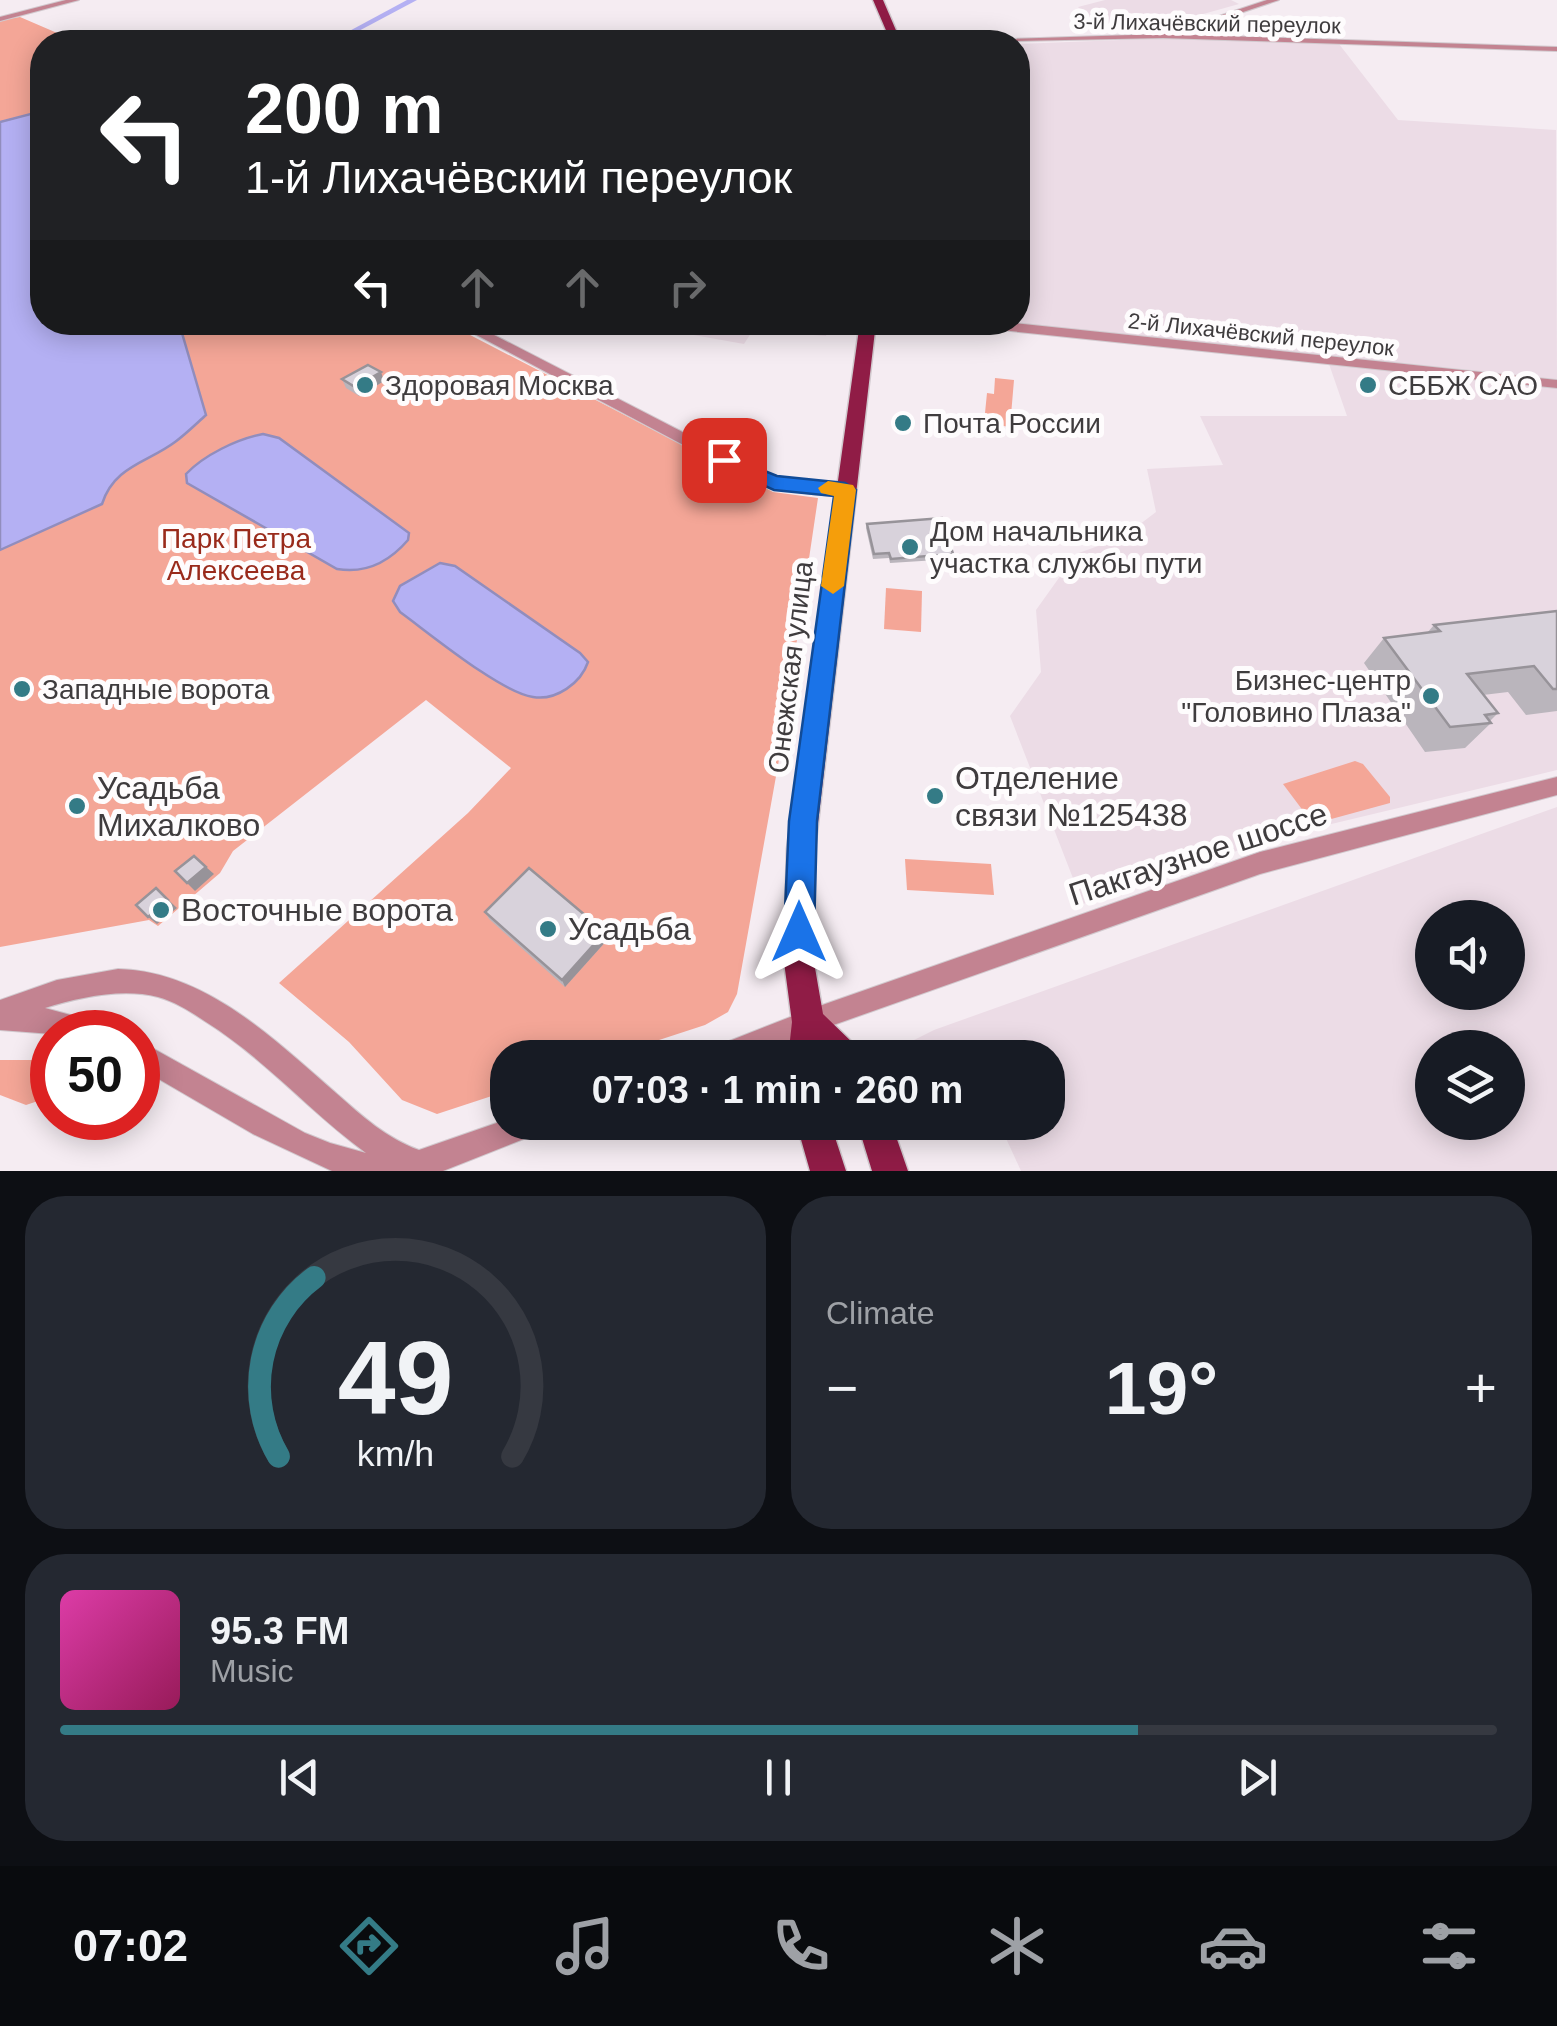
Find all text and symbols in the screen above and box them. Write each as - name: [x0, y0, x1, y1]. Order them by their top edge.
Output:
- street label: 3-й Лихачёвский переулок: [1073, 9, 1341, 38]
- icon: left: [80, 70, 210, 200]
- text: 200 m: [245, 70, 443, 148]
- text: 1-й Лихачёвский переулок: [245, 152, 792, 203]
- icon: left: [345, 260, 400, 315]
- icon: ahead: [450, 260, 505, 315]
- icon: ahead: [555, 260, 610, 315]
- icon: right: [660, 260, 715, 315]
- street label: 2-й Лихачёвский переулок: [1127, 308, 1396, 361]
- place label: Здоровая Москва: [385, 370, 614, 401]
- place label: СББЖ САО: [1388, 370, 1538, 401]
- marker: Здоровая Москва: [354, 374, 376, 396]
- marker: СББЖ САО: [1357, 374, 1379, 396]
- place label: Почта России: [923, 408, 1101, 439]
- marker: Почта России: [892, 412, 914, 434]
- pin: [682, 418, 767, 503]
- icon: arrive: [697, 433, 752, 488]
- place label: Дом начальника участка службы пути: [930, 516, 1202, 579]
- park label: Парк Петра Алексеева: [161, 523, 311, 586]
- marker: Дом начальника участка службы пути: [899, 536, 921, 558]
- street label: Онежская улица: [762, 559, 819, 775]
- place label: Бизнес-центр "Головино Плаза": [1181, 665, 1411, 728]
- place label: Западные ворота: [42, 674, 270, 705]
- marker: Западные ворота: [11, 678, 33, 700]
- marker: Бизнес-центр "Головино Плаза": [1420, 685, 1442, 707]
- place label: Отделение связи №125438: [955, 760, 1188, 833]
- place label: Усадьба Михалково: [97, 770, 260, 843]
- marker: Отделение связи №125438: [924, 785, 946, 807]
- marker: Усадьба Михалково: [66, 795, 88, 817]
- street label: Пакгаузное шоссе: [1064, 795, 1332, 913]
- position arrow: [747, 880, 851, 984]
- place label: Восточные ворота: [181, 892, 453, 928]
- marker: Восточные ворота: [150, 899, 172, 921]
- map controls: [1415, 900, 1525, 1140]
- button: sound: [1415, 900, 1525, 1010]
- place label: Усадьба: [568, 911, 691, 947]
- marker: Усадьба: [537, 918, 559, 940]
- speed limit sign: 50: [30, 1010, 160, 1140]
- button: layers: [1415, 1030, 1525, 1140]
- text: 07:03 · 1 min · 260 m: [592, 1069, 963, 1111]
- text: Climate: [826, 1295, 934, 1331]
- text: 49: [338, 1320, 453, 1436]
- text: 19°: [1105, 1346, 1218, 1430]
- text: −: [826, 1357, 858, 1419]
- text: +: [1465, 1357, 1497, 1419]
- text: km/h: [357, 1434, 434, 1474]
- text: 95.3 FM: [210, 1610, 349, 1652]
- text: Music: [210, 1653, 294, 1689]
- icon: previous: [272, 1750, 327, 1805]
- icon: pause: [751, 1750, 806, 1805]
- icon: next: [1230, 1750, 1285, 1805]
- icon: directions: [334, 1911, 404, 1981]
- icon: music: [550, 1911, 620, 1981]
- icon: phone: [766, 1911, 836, 1981]
- icon: climate: [982, 1911, 1052, 1981]
- icon: car: [1198, 1911, 1268, 1981]
- icon: filters: [1414, 1911, 1484, 1981]
- text: 07:02: [73, 1920, 188, 1971]

